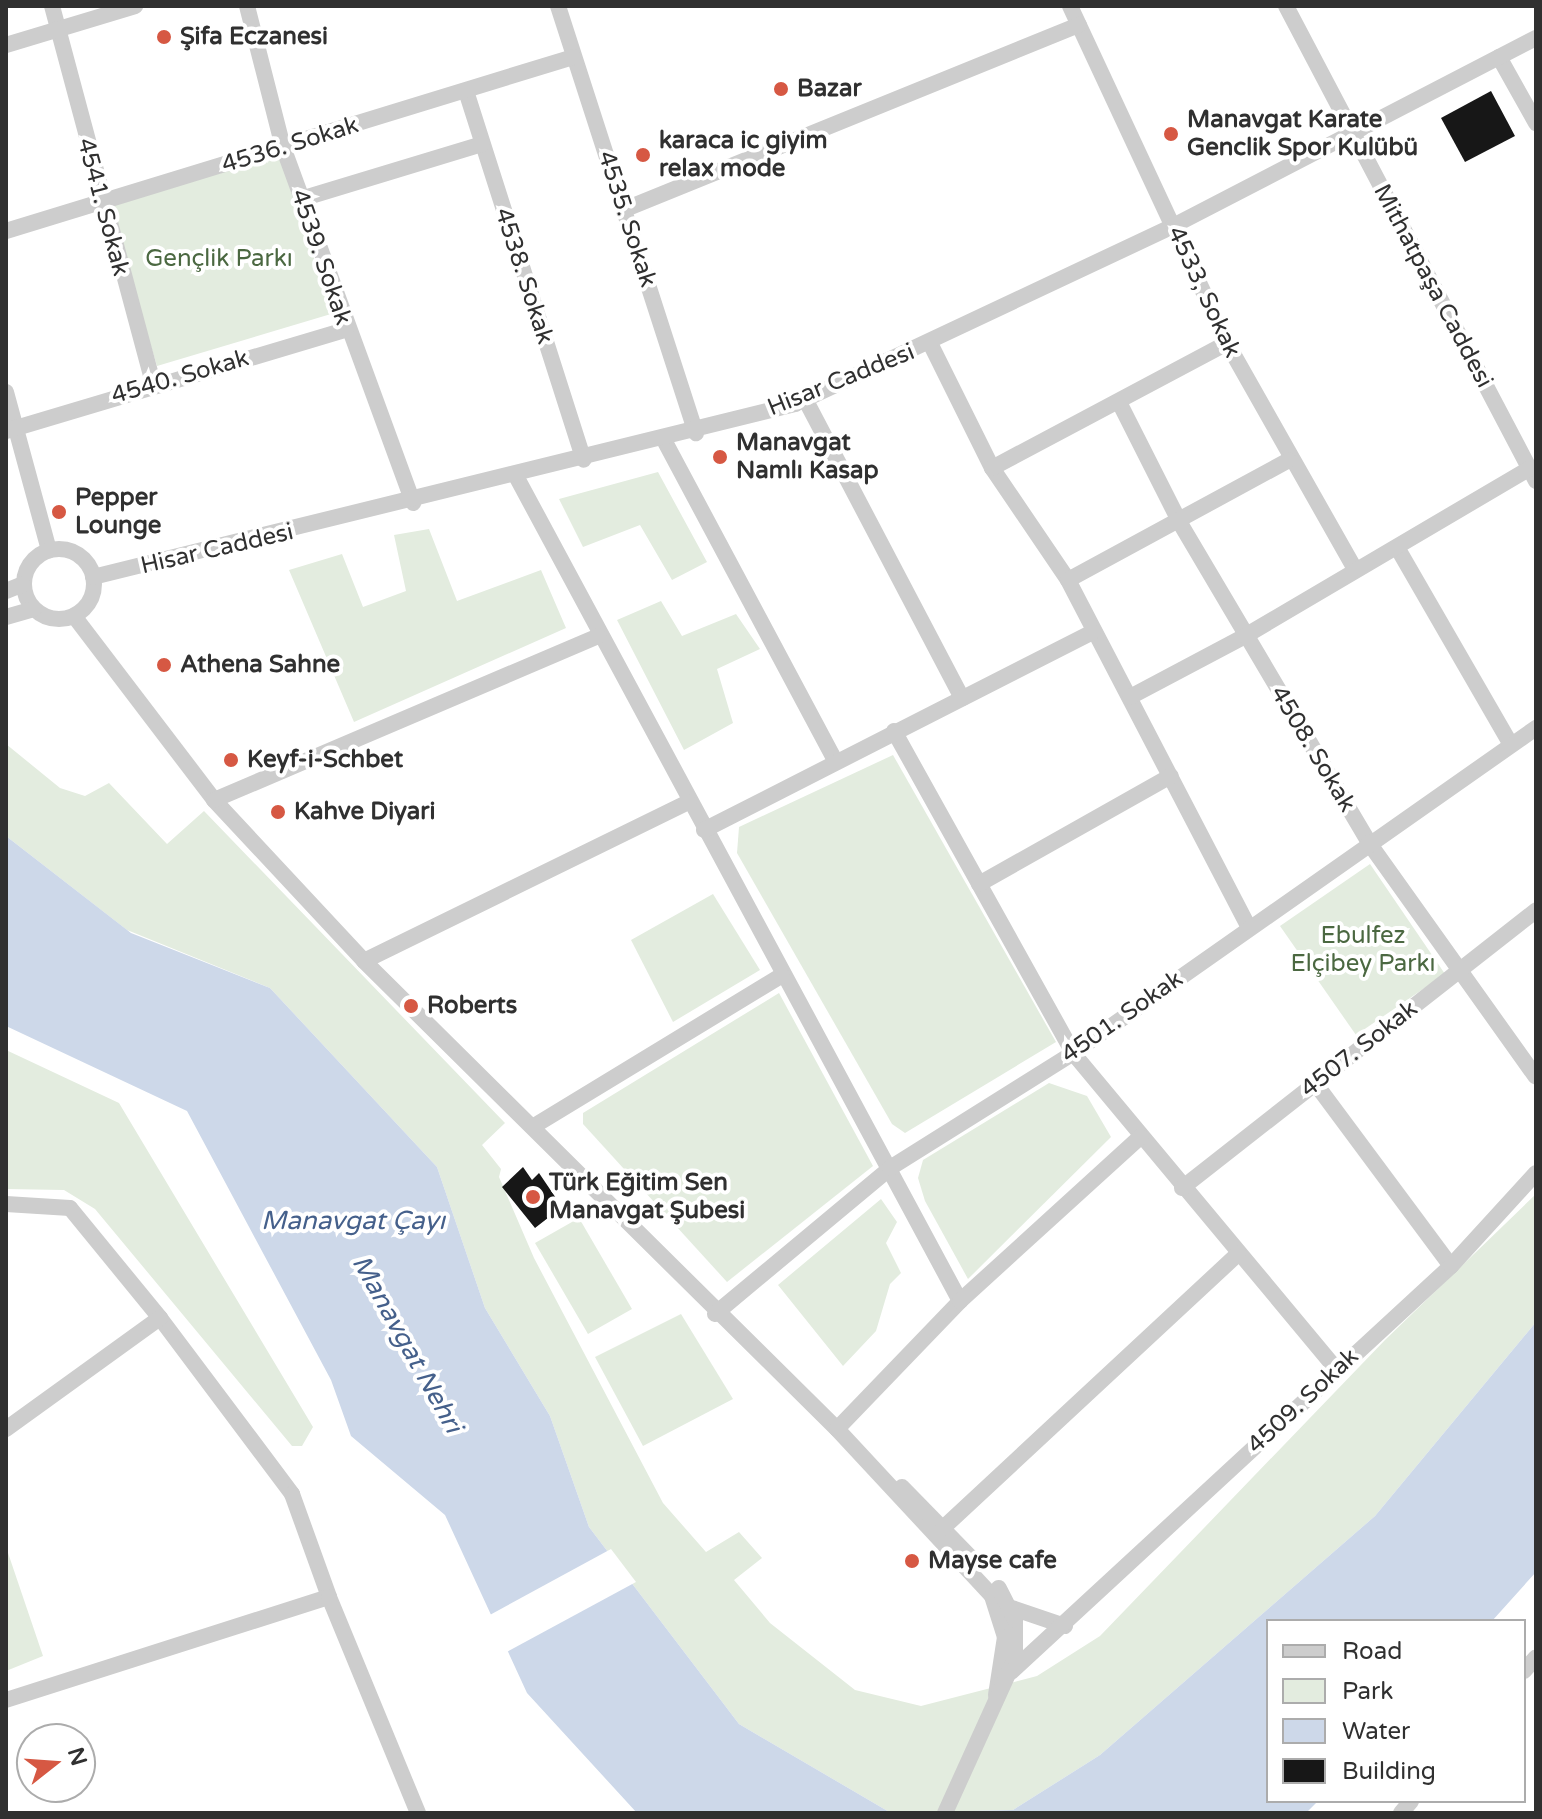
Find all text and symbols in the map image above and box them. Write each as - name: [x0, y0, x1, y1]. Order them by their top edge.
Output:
- place label: Şifa Eczanesi: [180, 23, 328, 51]
- marker: Şifa Eczanesi: [155, 28, 173, 46]
- place label: Bazar: [797, 75, 862, 103]
- marker: Bazar: [772, 80, 790, 98]
- place label: Manavgat Karate Genclik Spor Kulübü: [1187, 106, 1418, 162]
- street label: 4536. Sokak: [218, 111, 362, 179]
- marker: Manavgat Karate Genclik Spor Kulübü: [1162, 125, 1180, 143]
- place label: karaca ic giyim relax mode: [659, 127, 828, 183]
- street label: 4541. Sokak: [71, 135, 135, 279]
- marker: karaca ic giyim relax mode: [634, 146, 652, 164]
- street label: 4535. Sokak: [591, 147, 663, 291]
- street label: Mithatpaşa Caddesi: [1367, 179, 1499, 393]
- street label: 4539. Sokak: [284, 185, 358, 329]
- street label: 4538. Sokak: [488, 204, 560, 348]
- street label: 4533, Sokak: [1161, 222, 1247, 362]
- park label: Gençlik Parkı: [145, 245, 293, 273]
- street label: Hisar Caddesi: [763, 337, 919, 423]
- street label: 4540. Sokak: [108, 344, 252, 410]
- place label: Manavgat Namlı Kasap: [736, 429, 879, 485]
- marker: Manavgat Namlı Kasap: [711, 448, 729, 466]
- place label: Pepper Lounge: [75, 484, 161, 540]
- marker: Pepper Lounge: [50, 503, 68, 521]
- street label: Hisar Caddesi: [138, 517, 296, 581]
- place label: Athena Sahne: [180, 651, 340, 679]
- marker: Athena Sahne: [155, 656, 173, 674]
- street label: 4508. Sokak: [1264, 681, 1362, 817]
- place label: Keyf-i-Schbet: [247, 746, 403, 774]
- marker: Keyf-i-Schbet: [222, 751, 240, 769]
- place label: Kahve Diyari: [294, 798, 436, 826]
- marker: Kahve Diyari: [269, 803, 287, 821]
- park label: Ebulfez Elçibey Parkı: [1290, 922, 1436, 978]
- street label: 4501. Sokak: [1056, 965, 1188, 1069]
- place label: Roberts: [427, 992, 517, 1020]
- street label: 4507. Sokak: [1295, 994, 1423, 1104]
- marker: Roberts: [402, 997, 420, 1015]
- place label: Türk Eğitim Sen Manavgat Şubesi: [549, 1169, 745, 1225]
- marker: Türk Eğitim Sen Manavgat Şubesi: [524, 1188, 542, 1206]
- water label: Manavgat Çayı: [261, 1205, 445, 1237]
- water label: Manavgat Nehri: [345, 1250, 469, 1438]
- street label: 4509. Sokak: [1241, 1342, 1365, 1460]
- place label: Mayse cafe: [928, 1547, 1057, 1575]
- marker: Mayse cafe: [903, 1552, 921, 1570]
- legend: [1266, 1619, 1526, 1803]
- text: Road: [1342, 1637, 1402, 1666]
- text: Park: [1342, 1677, 1393, 1706]
- text: Water: [1342, 1717, 1410, 1746]
- north arrow: [16, 1723, 96, 1803]
- text: N: [62, 1744, 92, 1769]
- text: Building: [1342, 1757, 1436, 1786]

